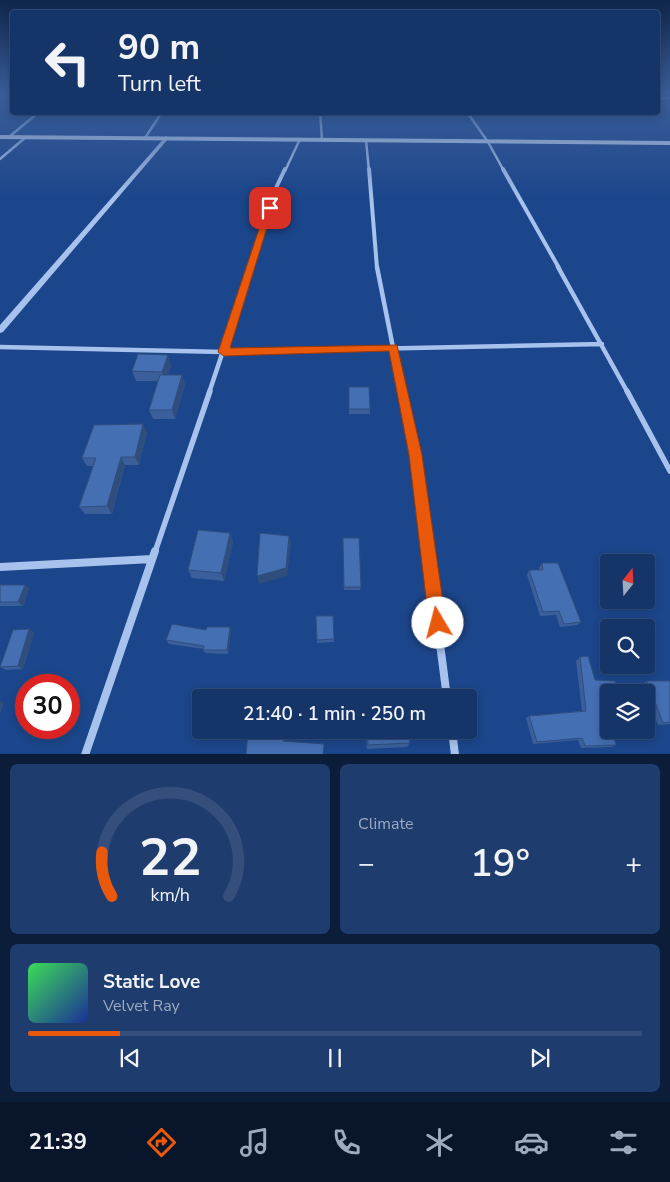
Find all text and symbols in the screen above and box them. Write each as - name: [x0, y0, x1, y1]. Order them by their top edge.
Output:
- text: 90 m: [118, 24, 200, 71]
- icon: left: [35, 30, 100, 95]
- text: Turn left: [118, 69, 201, 99]
- pin: [249, 187, 291, 229]
- icon: arrive: [256, 194, 284, 222]
- north arrow: [600, 554, 655, 609]
- map controls: [600, 554, 655, 739]
- position arrow: [411, 596, 463, 648]
- button: search: [600, 619, 655, 674]
- speed limit sign: 30: [15, 674, 80, 739]
- button: layers: [600, 684, 655, 739]
- text: 21:40 · 1 min · 250 m: [243, 701, 426, 727]
- text: Climate: [358, 813, 413, 835]
- text: 22: [139, 822, 201, 893]
- text: 19°: [470, 838, 530, 889]
- text: −: [358, 845, 375, 883]
- text: +: [625, 845, 642, 883]
- text: km/h: [150, 883, 190, 907]
- text: Static Love: [103, 969, 200, 995]
- text: Velvet Ray: [103, 995, 180, 1017]
- icon: previous: [116, 1044, 144, 1072]
- icon: pause: [321, 1044, 349, 1072]
- icon: next: [526, 1044, 554, 1072]
- icon: directions: [144, 1125, 179, 1160]
- icon: music: [237, 1125, 272, 1160]
- icon: phone: [329, 1125, 364, 1160]
- icon: climate: [422, 1125, 457, 1160]
- icon: car: [514, 1125, 549, 1160]
- icon: filters: [606, 1125, 641, 1160]
- text: 21:39: [29, 1127, 87, 1157]

